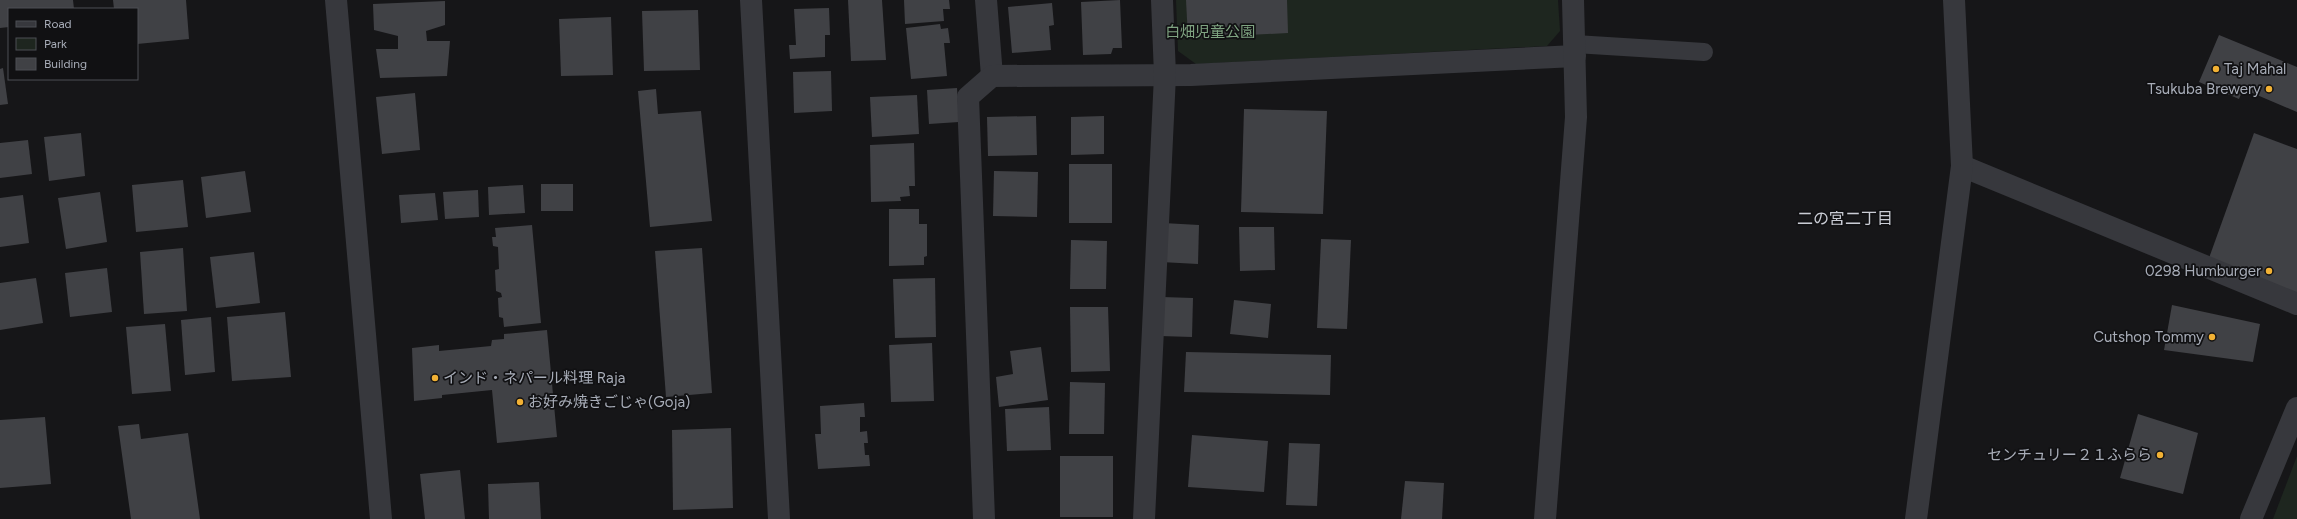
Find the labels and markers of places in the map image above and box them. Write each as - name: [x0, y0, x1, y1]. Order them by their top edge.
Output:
- place label: Taj Mahal: [2224, 60, 2286, 78]
- marker: Taj Mahal: [2211, 64, 2221, 74]
- place label: Tsukuba Brewery: [2147, 80, 2261, 98]
- marker: Tsukuba Brewery: [2264, 84, 2274, 94]
- place label: 0298 Humburger: [2145, 262, 2261, 280]
- marker: 0298 Humburger: [2264, 266, 2274, 276]
- place label: Cutshop Tommy: [2093, 328, 2204, 346]
- marker: Cutshop Tommy: [2207, 332, 2217, 342]
- place label: インド・ネパール料理 Raja: [443, 369, 625, 387]
- marker: インド・ネパール料理 Raja: [430, 373, 440, 383]
- place label: お好み焼きごじゃ(Goja): [528, 393, 690, 411]
- marker: お好み焼きごじゃ(Goja): [515, 397, 525, 407]
- place label: センチュリー２１ふらら: [1987, 446, 2152, 464]
- marker: センチュリー２１ふらら: [2155, 450, 2165, 460]

